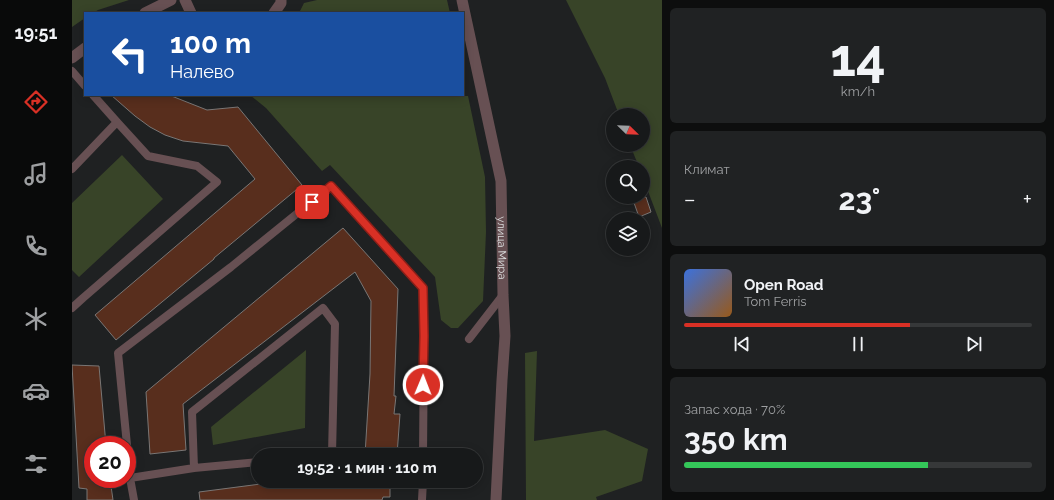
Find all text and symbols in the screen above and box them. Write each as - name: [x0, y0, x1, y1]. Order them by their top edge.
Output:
- text: 19:51: [15, 22, 57, 43]
- text: 100 m: [170, 27, 251, 60]
- text: 14: [830, 27, 886, 88]
- icon: left: [104, 28, 156, 80]
- text: Налево: [170, 61, 234, 82]
- text: km/h: [841, 84, 875, 99]
- icon: directions: [22, 88, 50, 116]
- north arrow: [606, 108, 650, 152]
- map controls: [606, 108, 650, 256]
- icon: music: [22, 160, 50, 188]
- button: search: [606, 160, 650, 204]
- text: Климат: [684, 162, 730, 177]
- text: 23°: [838, 182, 880, 217]
- pin: [295, 185, 329, 219]
- text: −: [684, 186, 696, 212]
- text: +: [1023, 186, 1032, 212]
- icon: arrive: [301, 191, 323, 213]
- button: layers: [606, 212, 650, 256]
- street label: улица Мира: [495, 216, 509, 279]
- icon: phone: [22, 232, 50, 260]
- text: Open Road: [744, 276, 824, 294]
- text: Tom Ferris: [744, 294, 807, 309]
- icon: climate: [22, 305, 50, 333]
- icon: previous: [731, 333, 753, 355]
- icon: pause: [847, 333, 869, 355]
- icon: next: [963, 333, 985, 355]
- position arrow: [402, 364, 444, 406]
- icon: car: [22, 377, 50, 405]
- text: Запас хода · 70%: [684, 402, 785, 417]
- text: 350 km: [684, 422, 788, 457]
- speed limit sign: 20: [84, 436, 136, 488]
- icon: filters: [22, 450, 50, 478]
- text: 19:52 · 1 мин · 110 m: [297, 459, 437, 477]

